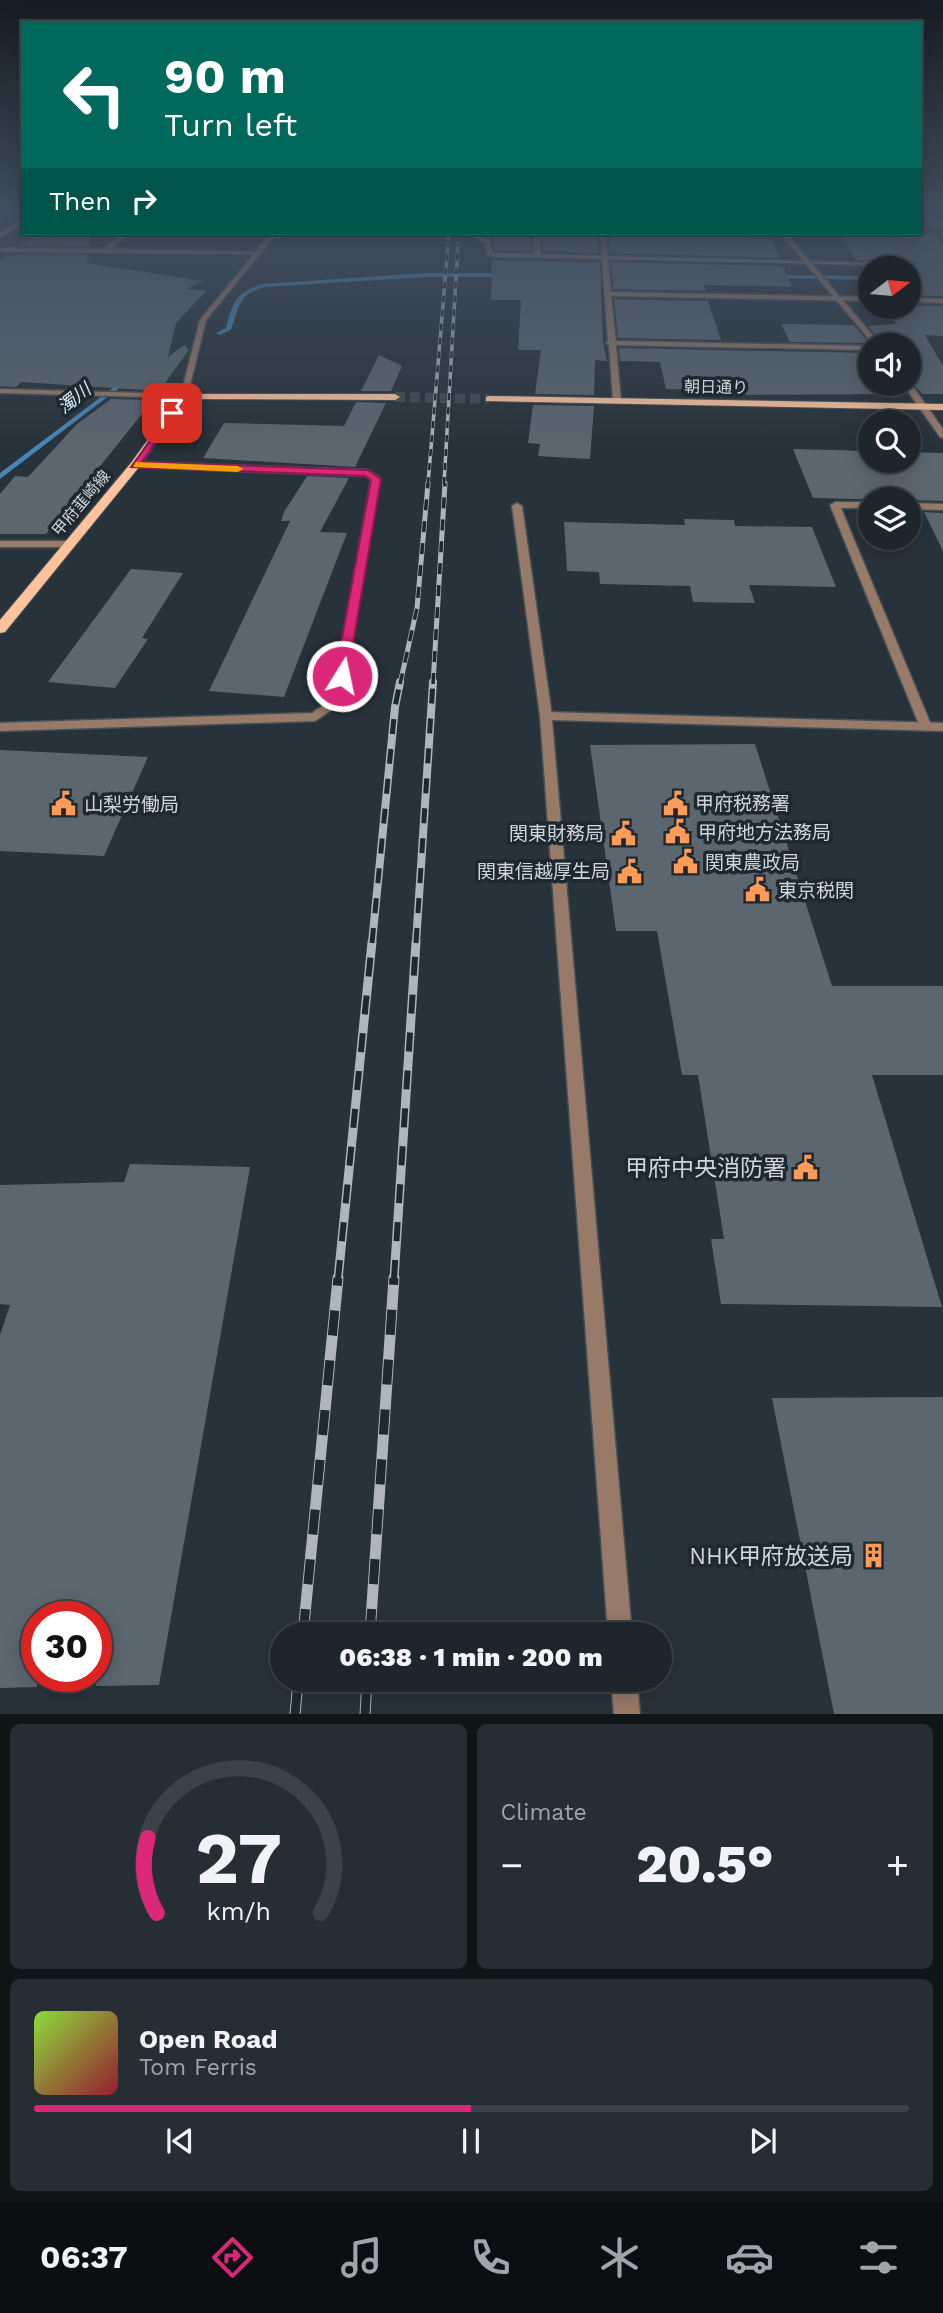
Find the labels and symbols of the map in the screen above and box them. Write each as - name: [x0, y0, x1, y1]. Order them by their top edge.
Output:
- north arrow: [858, 256, 920, 318]
- water label: 濁川: [53, 377, 96, 417]
- street label: 朝日通り: [684, 377, 748, 397]
- pin: [142, 383, 202, 443]
- street label: 甲府韮崎線: [48, 466, 114, 540]
- position arrow: [305, 639, 379, 713]
- public building icon: 甲府税務署: [661, 789, 689, 817]
- public building icon: 山梨労働局: [50, 790, 78, 818]
- place label: 甲府税務署: [695, 792, 790, 815]
- place label: 山梨労働局: [84, 793, 179, 816]
- public building icon: 甲府地方法務局: [664, 818, 692, 846]
- public building icon: 関東財務局: [610, 819, 638, 847]
- place label: 甲府地方法務局: [698, 821, 831, 844]
- place label: 関東財務局: [509, 822, 604, 845]
- public building icon: 関東農政局: [671, 848, 699, 876]
- place label: 関東農政局: [705, 851, 800, 874]
- public building icon: 関東信越厚生局: [616, 857, 644, 885]
- place label: 関東信越厚生局: [477, 860, 610, 883]
- public building icon: 東京税関: [744, 876, 772, 904]
- place label: 東京税関: [778, 879, 854, 902]
- public building icon: 甲府中央消防署: [792, 1154, 820, 1182]
- place label: 甲府中央消防署: [625, 1155, 786, 1182]
- building icon: NHK甲府放送局: [859, 1542, 887, 1570]
- place label: NHK甲府放送局: [689, 1543, 853, 1570]
- speed limit sign: 30: [21, 1601, 112, 1692]

